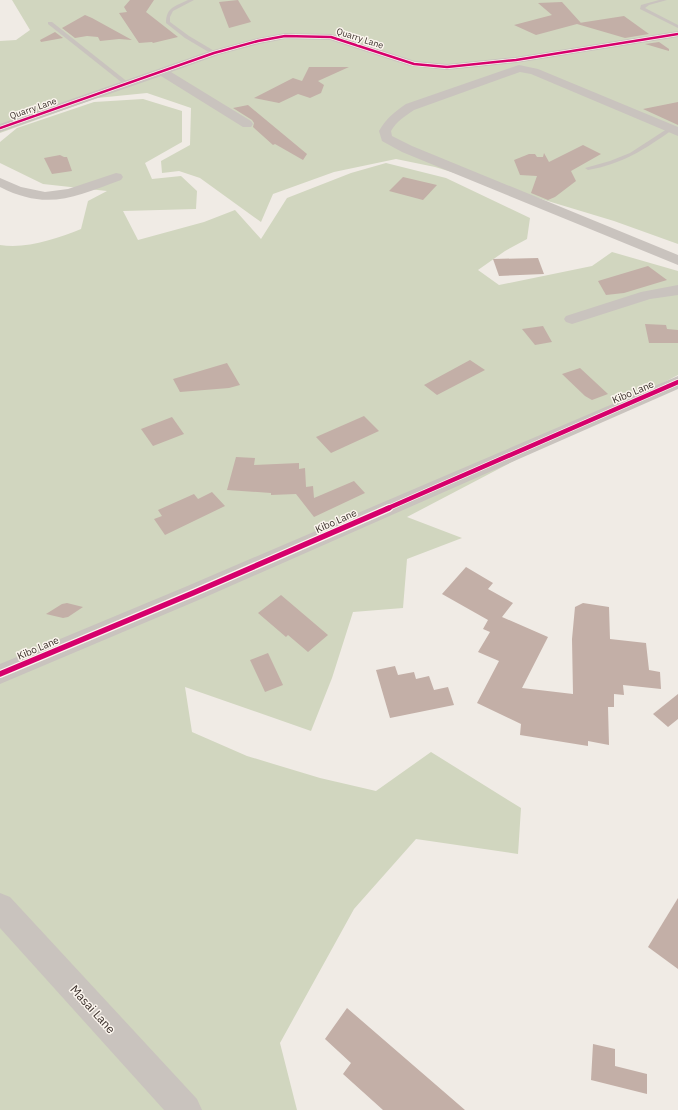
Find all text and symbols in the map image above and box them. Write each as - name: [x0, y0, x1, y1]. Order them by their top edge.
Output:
- street label: Quarry Lane: [335, 25, 385, 51]
- street label: Quarry Lane: [8, 95, 58, 121]
- street label: Kibo Lane: [610, 377, 656, 407]
- street label: Kibo Lane: [313, 506, 359, 536]
- street label: Kibo Lane: [15, 633, 61, 663]
- street label: Masai Lane: [67, 982, 119, 1037]

